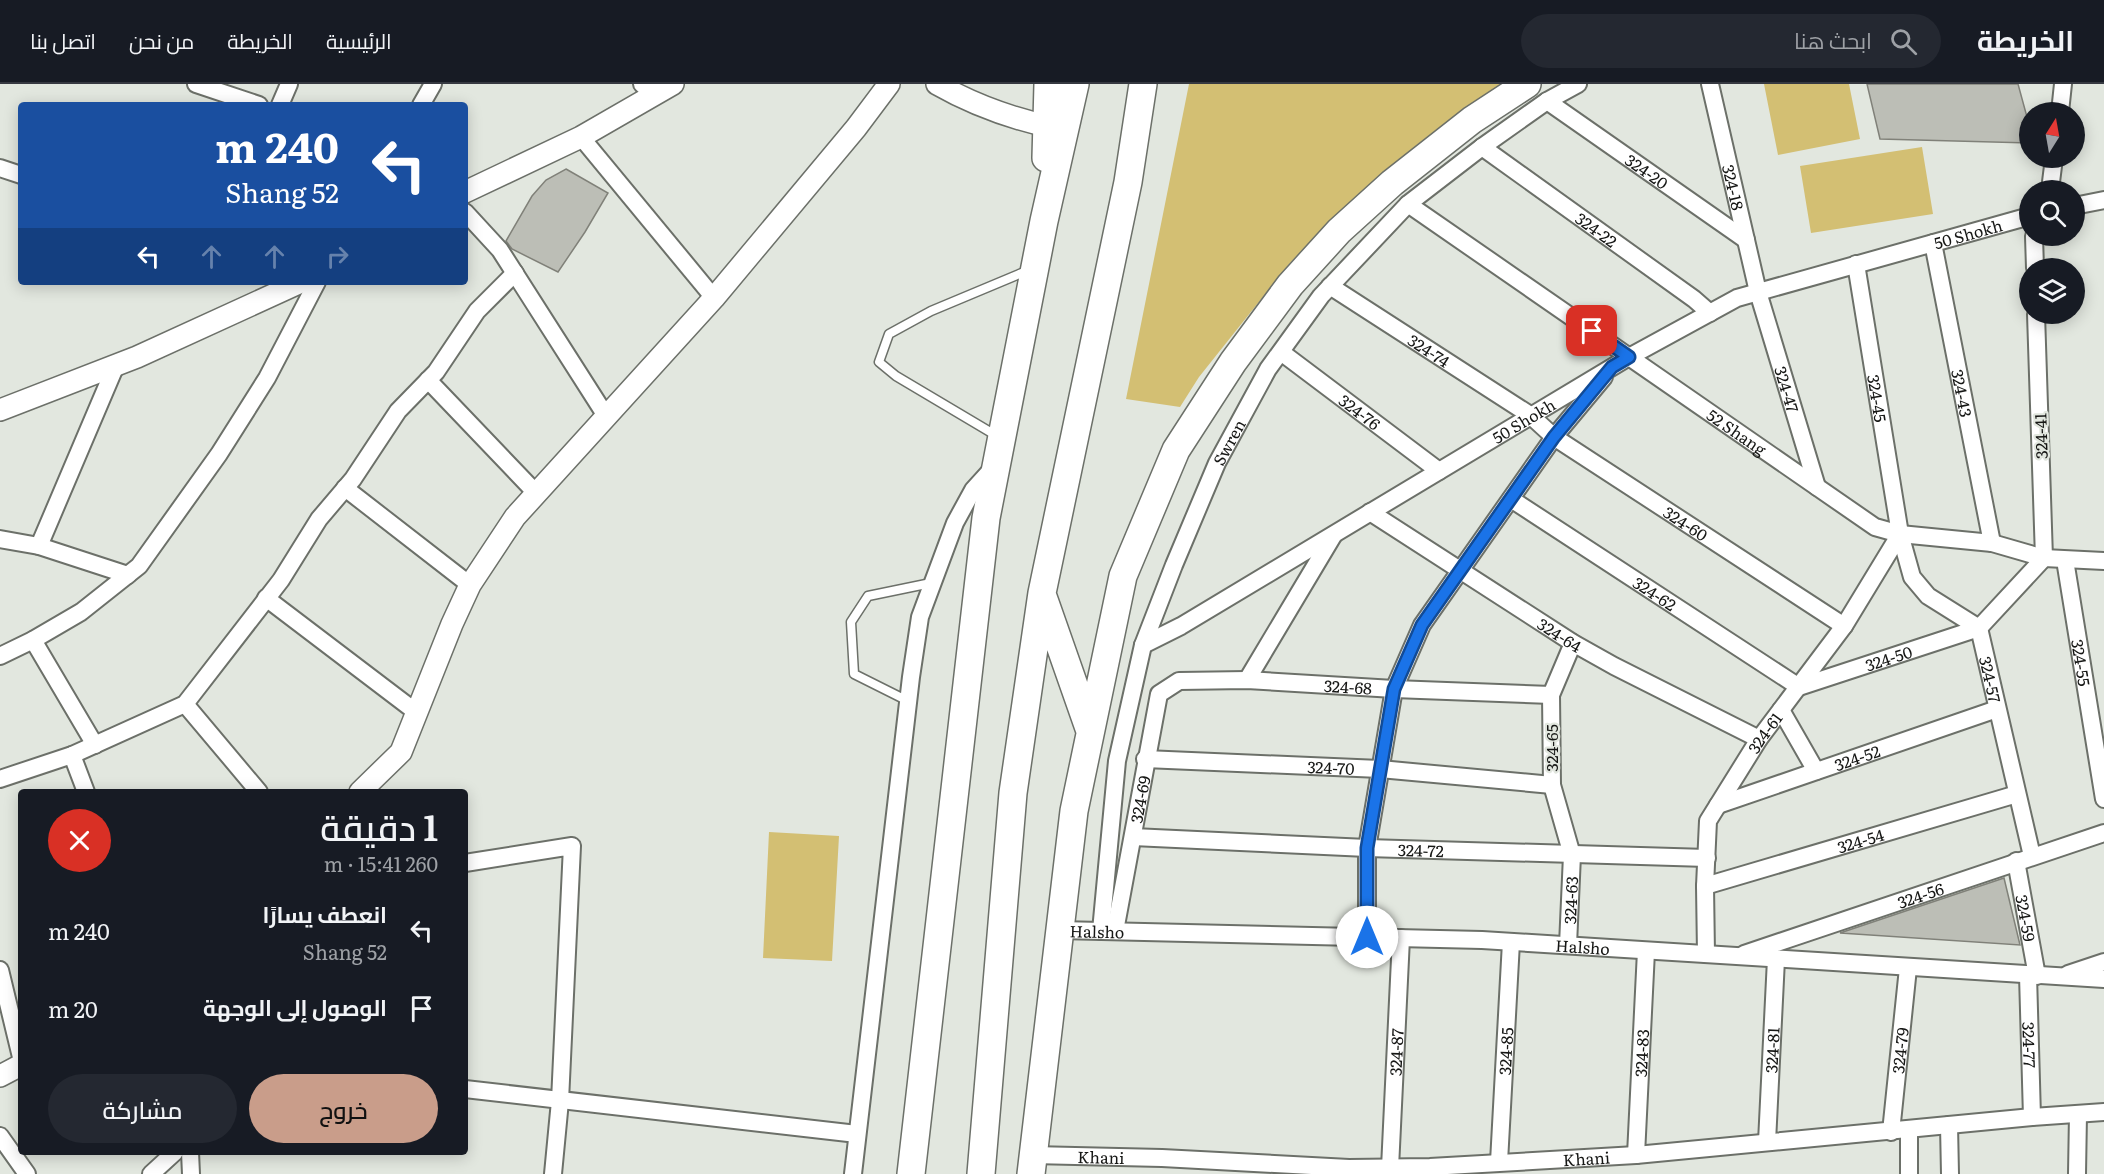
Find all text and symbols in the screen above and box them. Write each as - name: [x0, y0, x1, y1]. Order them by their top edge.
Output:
- search box: [1521, 14, 1941, 68]
- text: الخريطة: [1977, 18, 2074, 60]
- text: ابحث هنا: [1794, 23, 1872, 56]
- text: اتصل بنا: [30, 24, 96, 55]
- text: من نحن: [129, 24, 194, 55]
- text: الخريطة: [227, 24, 293, 55]
- text: الرئيسية: [326, 24, 392, 55]
- icon: search: [1887, 25, 1920, 58]
- north arrow: [2019, 102, 2085, 168]
- map controls: [2019, 102, 2085, 324]
- text: 240 m: [215, 114, 339, 176]
- icon: left: [360, 126, 438, 204]
- street label: 324-20: [1621, 147, 1673, 194]
- street label: 324-18: [1717, 162, 1751, 213]
- text: 52 Shang: [225, 171, 339, 211]
- button: search: [2019, 180, 2085, 246]
- street label: 324-22: [1571, 206, 1622, 252]
- street label: 50 Shokh: [1931, 212, 2005, 254]
- icon: left: [132, 240, 165, 273]
- icon: ahead: [195, 240, 228, 273]
- icon: ahead: [258, 240, 291, 273]
- icon: right: [321, 240, 354, 273]
- button: layers: [2019, 258, 2085, 324]
- pin: [1566, 305, 1617, 356]
- icon: arrive: [1575, 314, 1608, 347]
- street label: 324-74: [1403, 327, 1455, 373]
- street label: 324-47: [1769, 363, 1806, 415]
- street label: 324-43: [1946, 367, 1979, 419]
- street label: 324-45: [1862, 373, 1894, 424]
- street label: 324-76: [1334, 388, 1386, 435]
- street label: 50 Shokh: [1487, 392, 1560, 449]
- street label: 52 Shang: [1702, 402, 1772, 461]
- street label: 324-41: [2027, 412, 2053, 459]
- street label: Swren: [1206, 414, 1251, 469]
- street label: 324-60: [1659, 500, 1713, 546]
- street label: 324-62: [1629, 570, 1681, 616]
- street label: 324-64: [1533, 611, 1586, 658]
- street label: 324-55: [2066, 637, 2097, 688]
- street label: 324-50: [1862, 639, 1915, 677]
- street label: 324-57: [1974, 654, 2008, 705]
- street label: 324-68: [1323, 673, 1373, 700]
- street label: 324-61: [1741, 706, 1788, 758]
- street label: 324-65: [1539, 724, 1563, 772]
- street label: 324-52: [1831, 738, 1883, 776]
- street label: 324-70: [1307, 754, 1355, 780]
- street label: 324-69: [1123, 774, 1156, 825]
- text: 1 دقيقة: [320, 799, 438, 852]
- button: close: [48, 809, 111, 872]
- street label: 324-54: [1834, 822, 1887, 858]
- street label: 324-72: [1397, 837, 1444, 862]
- text: 260 m · 15:41: [324, 848, 438, 878]
- street label: 324-63: [1557, 875, 1583, 925]
- street label: 324-56: [1894, 876, 1947, 914]
- street label: 324-59: [2010, 893, 2042, 943]
- text: انعطف يسارًا: [263, 897, 387, 930]
- position arrow: [1335, 905, 1399, 969]
- text: 240 m: [48, 914, 110, 947]
- icon: left: [405, 914, 438, 947]
- street label: Halsho: [1069, 918, 1125, 944]
- street label: Halsho: [1555, 933, 1611, 960]
- text: 52 Shang: [303, 936, 387, 966]
- text: الوصول إلى الوجهة: [203, 990, 387, 1023]
- text: 20 m: [48, 992, 98, 1025]
- icon: arrive: [405, 992, 438, 1025]
- street label: 324-77: [2017, 1022, 2043, 1068]
- street label: 324-81: [1758, 1026, 1785, 1074]
- street label: 324-79: [1885, 1026, 1914, 1075]
- street label: 324-85: [1492, 1027, 1518, 1076]
- street label: 324-87: [1382, 1028, 1409, 1076]
- street label: 324-83: [1628, 1028, 1654, 1078]
- button: مشاركة: [48, 1074, 237, 1143]
- button: خروج: [249, 1074, 438, 1143]
- street label: Khani: [1077, 1144, 1125, 1169]
- street label: Khani: [1562, 1145, 1611, 1171]

